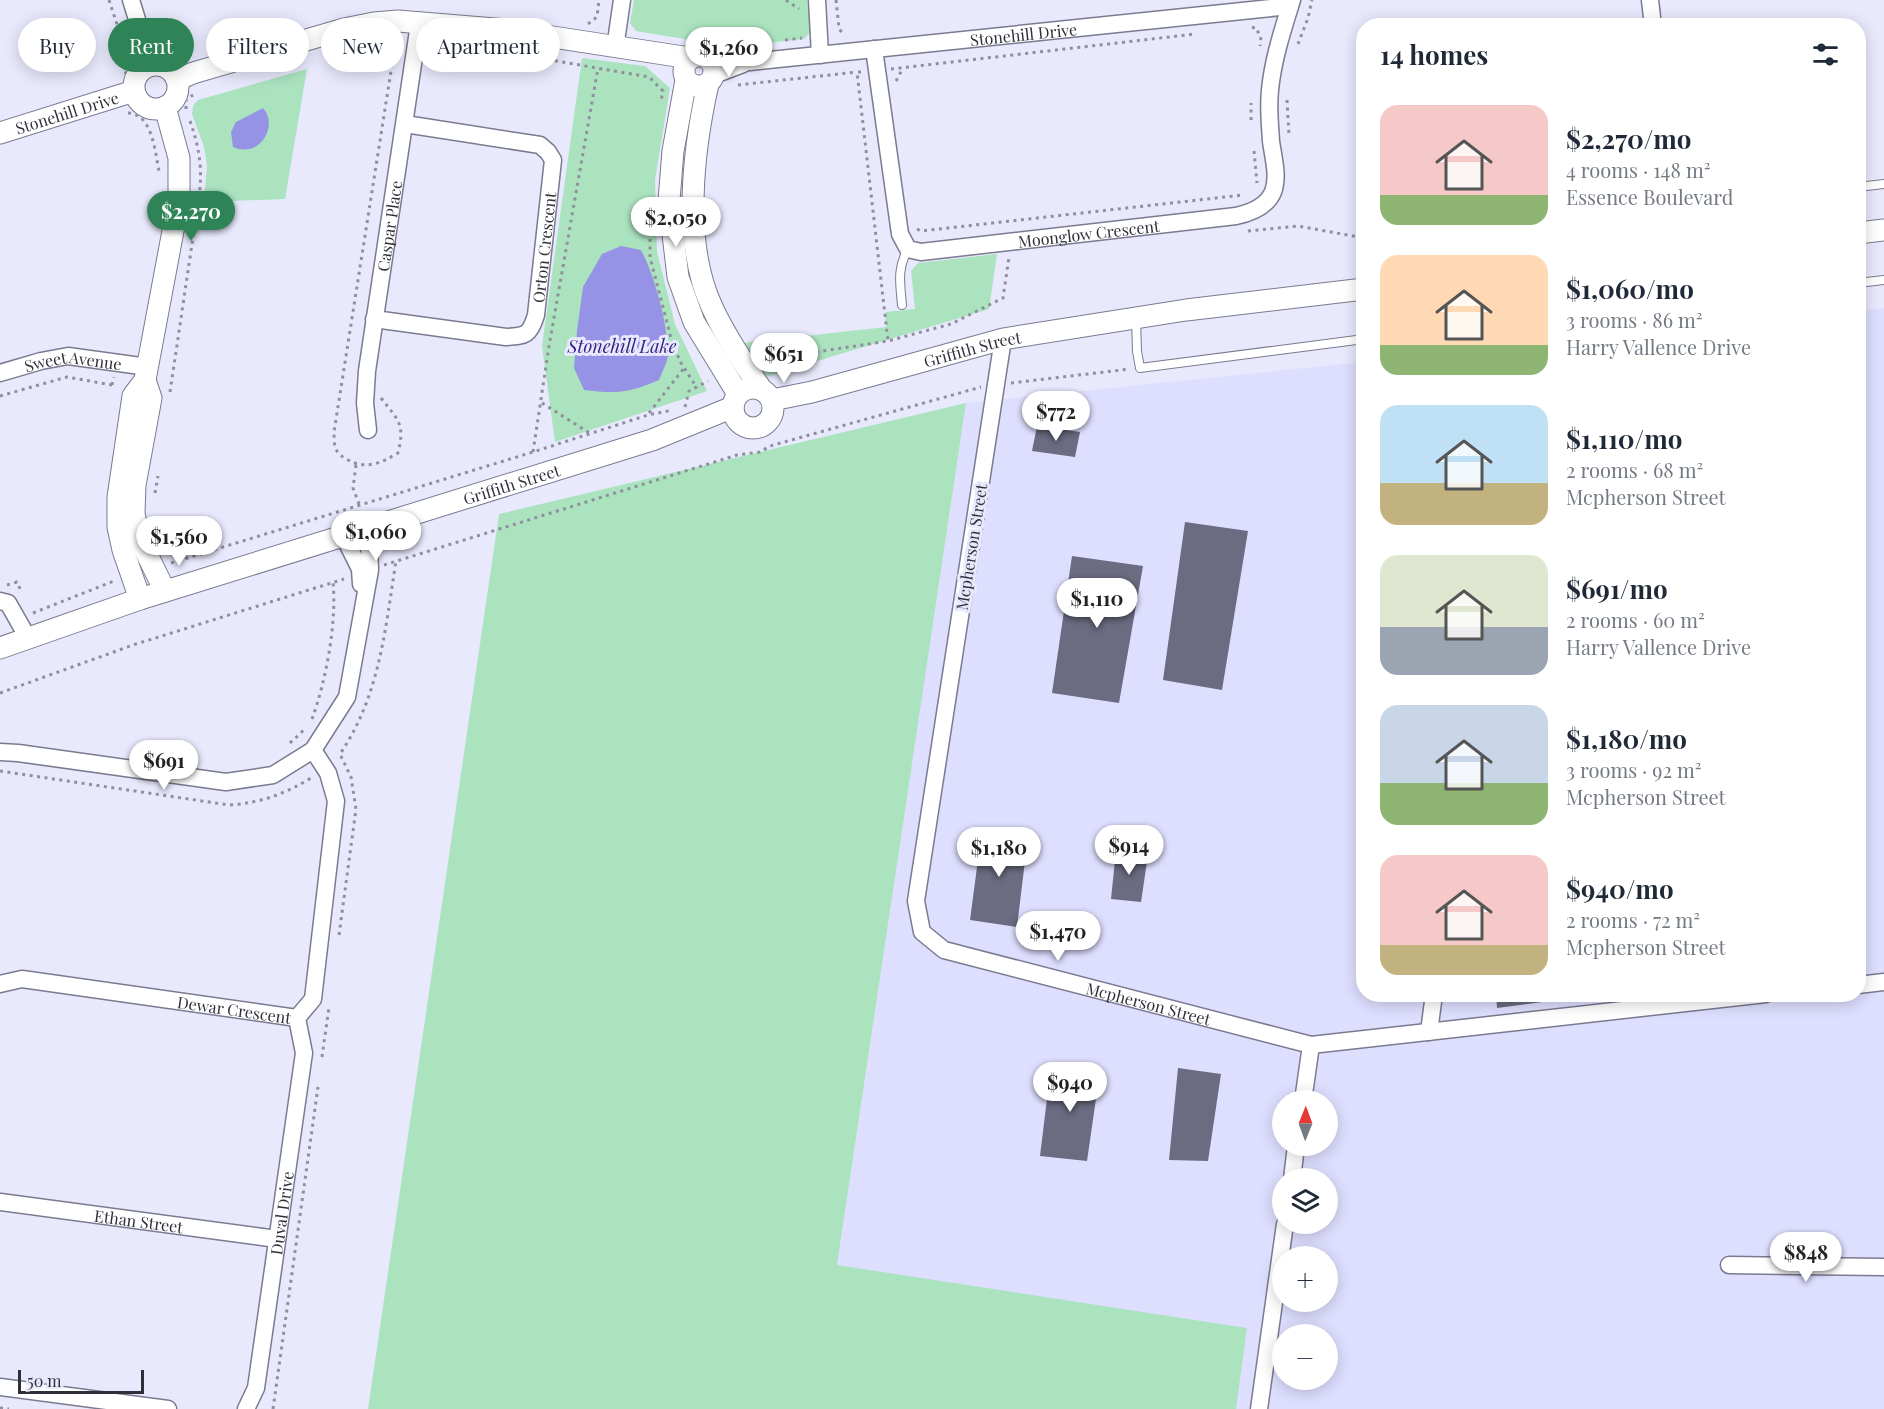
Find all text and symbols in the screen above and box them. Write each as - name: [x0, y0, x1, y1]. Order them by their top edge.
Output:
- chip: Buy: [18, 18, 96, 72]
- chip: Rent: [108, 18, 194, 72]
- chip: Filters: [206, 18, 309, 72]
- chip: New: [321, 18, 404, 72]
- chip: Apartment: [416, 18, 560, 72]
- street label: Stonehill Drive: [969, 18, 1078, 50]
- pin: $1,260: [680, 27, 778, 78]
- text: $1,260: [699, 33, 759, 60]
- text: 14 homes: [1380, 37, 1488, 72]
- icon: filters: [1809, 38, 1842, 71]
- street label: Stonehill Drive: [12, 86, 121, 138]
- text: $2,270/mo: [1566, 121, 1692, 156]
- icon: home: [1428, 129, 1500, 201]
- text: 4 rooms · 148 m²: [1566, 156, 1710, 183]
- street label: Caspar Place: [372, 179, 406, 273]
- text: Essence Boulevard: [1566, 183, 1733, 210]
- pin: $2,270: [142, 191, 240, 242]
- street label: Orton Crescent: [527, 191, 560, 304]
- text: $2,270: [161, 197, 221, 224]
- pin: $2,050: [627, 197, 725, 248]
- text: $2,050: [645, 203, 707, 230]
- street label: Moonglow Crescent: [1017, 214, 1161, 251]
- text: $1,060/mo: [1566, 271, 1694, 306]
- icon: home: [1428, 279, 1500, 351]
- text: 3 rooms · 86 m²: [1566, 306, 1703, 333]
- street label: Griffith Street: [921, 326, 1023, 371]
- pin: $651: [748, 333, 820, 384]
- text: Harry Vallence Drive: [1566, 333, 1751, 360]
- water label: Stonehill Lake: [566, 334, 677, 358]
- text: $651: [764, 339, 804, 366]
- street label: Sweet Avenue: [22, 345, 123, 376]
- pin: $772: [1020, 391, 1092, 442]
- text: $772: [1036, 397, 1076, 424]
- text: $1,110/mo: [1566, 421, 1682, 456]
- icon: home: [1428, 429, 1500, 501]
- text: 2 rooms · 68 m²: [1566, 456, 1703, 483]
- street label: Griffith Street: [460, 459, 562, 509]
- street label: Mcpherson Street: [951, 482, 991, 612]
- text: Mcpherson Street: [1566, 483, 1726, 510]
- pin: $1,060: [327, 511, 425, 562]
- pin: $1,560: [130, 516, 228, 567]
- text: $1,060: [345, 517, 407, 544]
- text: $1,560: [150, 522, 208, 549]
- text: $691/mo: [1566, 571, 1668, 606]
- pin: $1,110: [1048, 578, 1146, 629]
- icon: home: [1428, 579, 1500, 651]
- text: $1,110: [1071, 584, 1123, 611]
- text: 2 rooms · 60 m²: [1566, 606, 1705, 633]
- text: Harry Vallence Drive: [1566, 633, 1751, 660]
- text: $1,180/mo: [1566, 721, 1687, 756]
- icon: home: [1428, 729, 1500, 801]
- pin: $691: [128, 740, 200, 791]
- text: $691: [143, 746, 185, 773]
- text: 3 rooms · 92 m²: [1566, 756, 1702, 783]
- text: Mcpherson Street: [1566, 783, 1726, 810]
- pin: $914: [1093, 825, 1165, 876]
- pin: $1,180: [950, 827, 1048, 878]
- text: $914: [1109, 831, 1149, 858]
- text: $1,180: [971, 833, 1027, 860]
- text: $940/mo: [1566, 871, 1674, 906]
- icon: home: [1428, 879, 1500, 951]
- text: 2 rooms · 72 m²: [1566, 906, 1700, 933]
- pin: $1,470: [1009, 911, 1107, 962]
- text: $1,470: [1030, 917, 1086, 944]
- text: Mcpherson Street: [1566, 933, 1726, 960]
- street label: Mcpherson Street: [1084, 977, 1213, 1029]
- street label: Dewar Crescent: [176, 991, 293, 1028]
- pin: $940: [1034, 1062, 1106, 1113]
- text: $940: [1047, 1068, 1093, 1095]
- north arrow: [1272, 1090, 1338, 1156]
- map controls: [1272, 1090, 1338, 1390]
- button: layers: [1272, 1168, 1338, 1234]
- street label: Duval Drive: [265, 1170, 297, 1256]
- street label: Ethan Street: [93, 1204, 185, 1237]
- pin: $848: [1770, 1232, 1842, 1283]
- text: $848: [1784, 1238, 1828, 1265]
- button: +: [1272, 1246, 1338, 1312]
- button: −: [1272, 1324, 1338, 1390]
- scale bar: [18, 1367, 144, 1394]
- text: 50 m: [27, 1370, 61, 1391]

